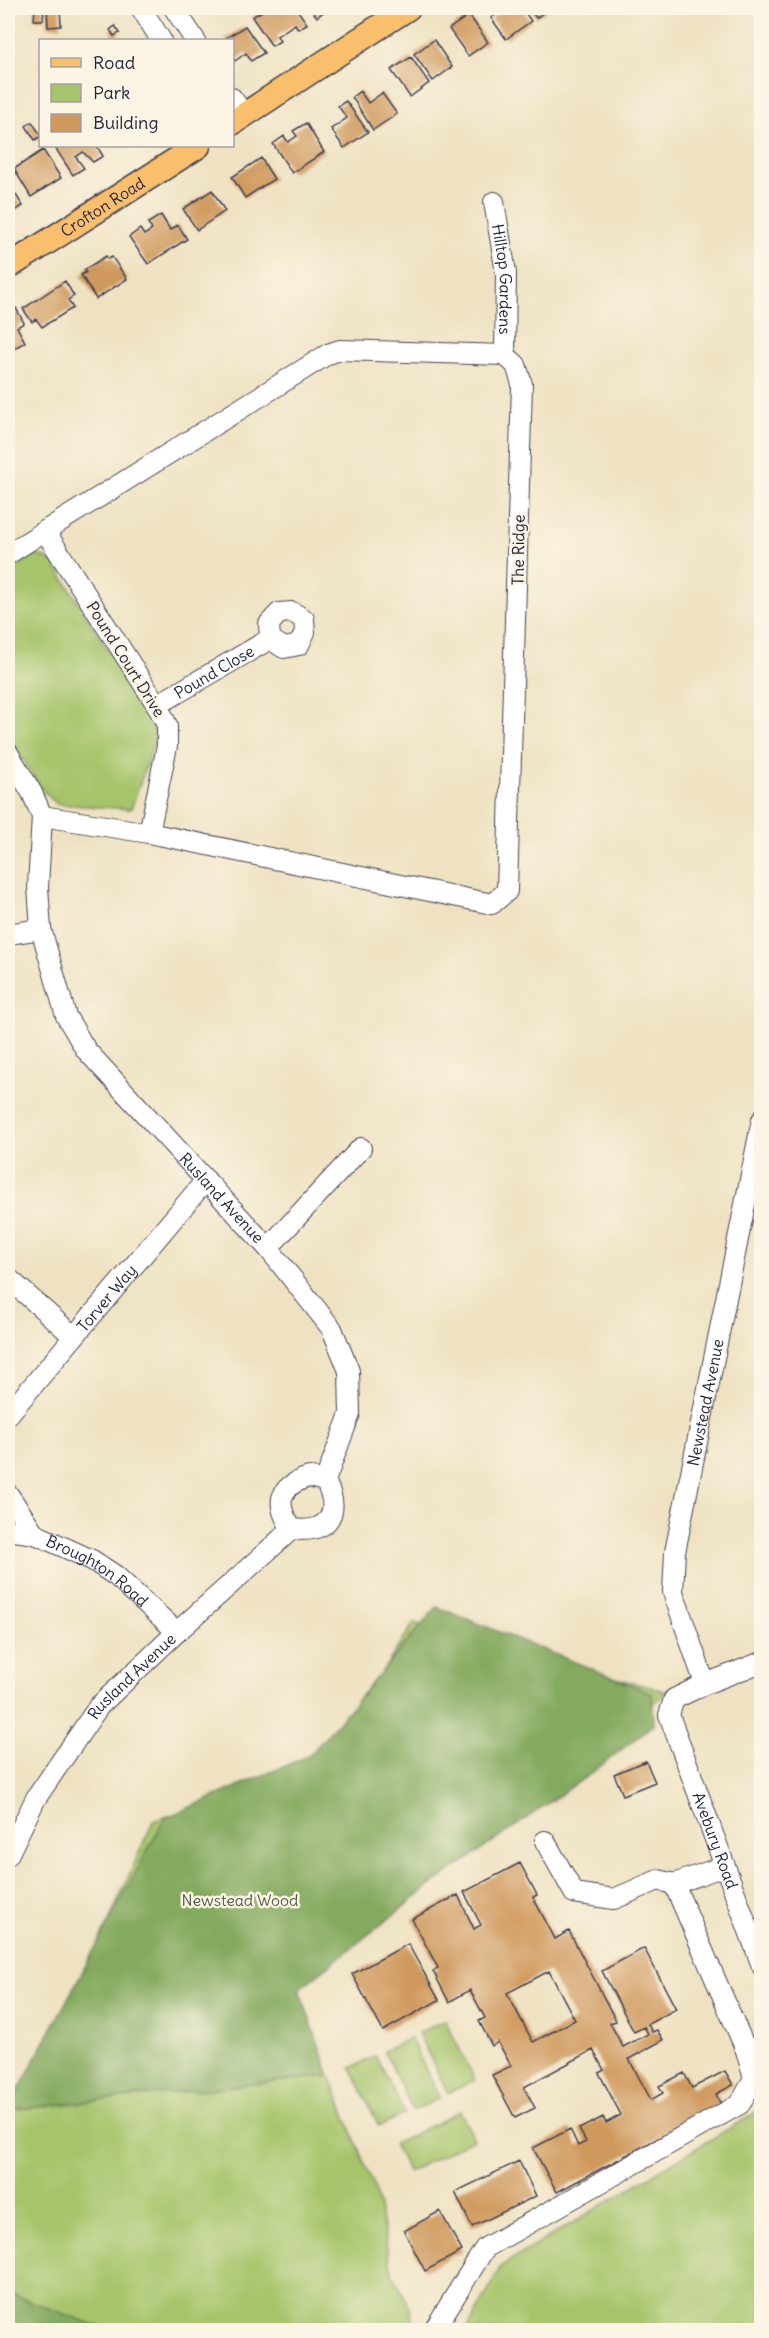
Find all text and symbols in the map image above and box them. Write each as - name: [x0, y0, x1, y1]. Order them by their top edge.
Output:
- legend: [39, 39, 234, 147]
- text: Road: [93, 51, 136, 74]
- text: Park: [93, 81, 130, 104]
- text: Building: [93, 111, 158, 134]
- street label: Crofton Road: [57, 173, 148, 241]
- street label: Hilltop Gardens: [488, 222, 516, 335]
- street label: The Ridge: [507, 514, 529, 586]
- street label: Pound Court Drive: [82, 598, 170, 720]
- street label: Pound Close: [170, 641, 258, 703]
- street label: Rusland Avenue: [175, 1149, 268, 1247]
- street label: Torver Way: [73, 1260, 141, 1336]
- street label: Newstead Avenue: [683, 1337, 728, 1468]
- street label: Broughton Road: [43, 1531, 152, 1611]
- street label: Rusland Avenue: [83, 1629, 180, 1723]
- street label: Avebury Road: [688, 1789, 743, 1892]
- park label: Newstead Wood: [182, 1890, 298, 1910]

